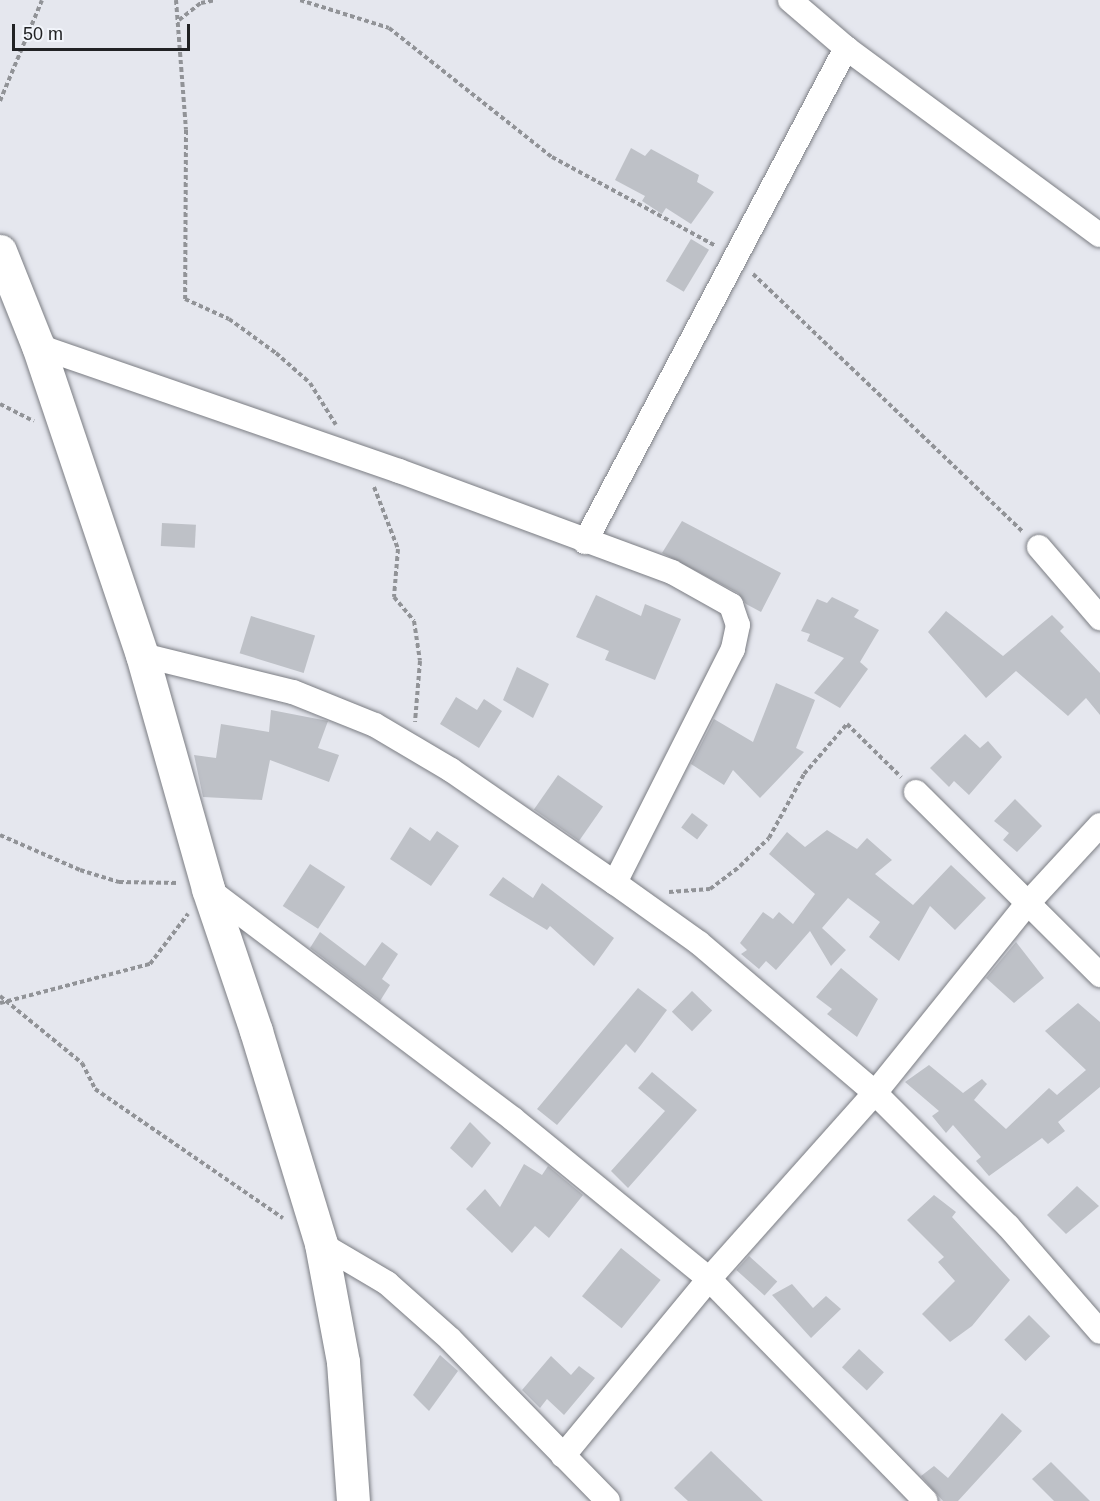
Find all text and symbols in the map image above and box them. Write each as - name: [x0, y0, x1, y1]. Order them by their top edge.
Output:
- scale bar: [15, 12, 194, 50]
- text: 50 m: [23, 24, 63, 44]

